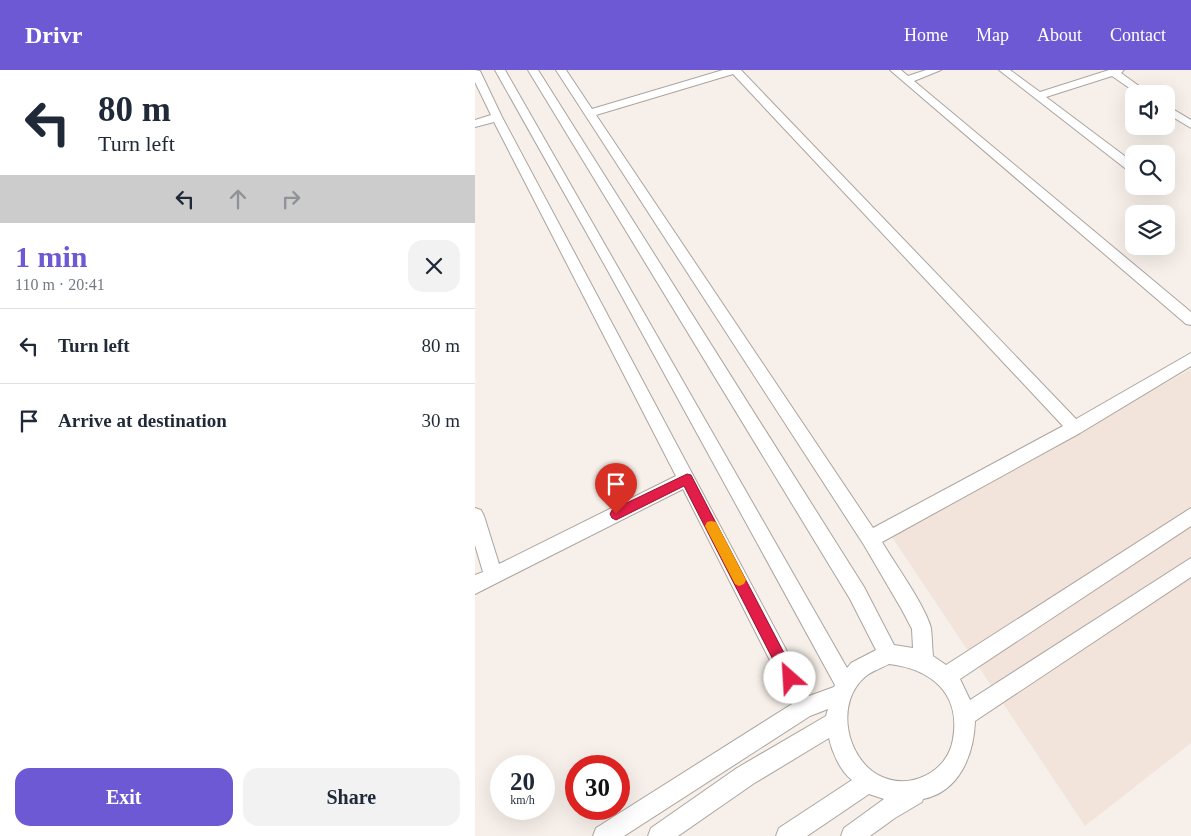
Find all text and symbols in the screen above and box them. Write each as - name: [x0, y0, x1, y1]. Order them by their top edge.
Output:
- text: Drivr: [25, 22, 82, 48]
- text: Home: [904, 25, 948, 45]
- text: Map: [976, 25, 1009, 45]
- text: About: [1037, 25, 1082, 45]
- text: Contact: [1110, 25, 1166, 45]
- map controls: [1125, 85, 1175, 255]
- button: sound: [1125, 85, 1175, 135]
- icon: left: [15, 90, 80, 155]
- text: 80 m: [98, 90, 171, 129]
- text: Turn left: [98, 131, 175, 156]
- button: search: [1125, 145, 1175, 195]
- icon: left: [171, 185, 199, 213]
- icon: ahead: [224, 185, 252, 213]
- icon: right: [277, 185, 305, 213]
- button: layers: [1125, 205, 1175, 255]
- text: 1 min: [15, 240, 88, 273]
- button: close: [408, 240, 460, 292]
- text: 110 m · 20:41: [15, 276, 105, 293]
- icon: left: [15, 332, 43, 360]
- text: Turn left: [58, 335, 130, 356]
- text: 80 m: [421, 335, 460, 356]
- icon: arrive: [15, 407, 43, 435]
- text: Arrive at destination: [58, 410, 227, 431]
- text: 30 m: [421, 410, 460, 431]
- pin: [595, 463, 637, 514]
- icon: arrive: [602, 470, 630, 498]
- position arrow: [763, 651, 815, 703]
- speed limit sign: 30: [565, 755, 630, 820]
- button: Exit: [15, 768, 233, 826]
- button: Share: [243, 768, 460, 826]
- text: 20: [510, 768, 535, 795]
- text: km/h: [510, 793, 535, 807]

